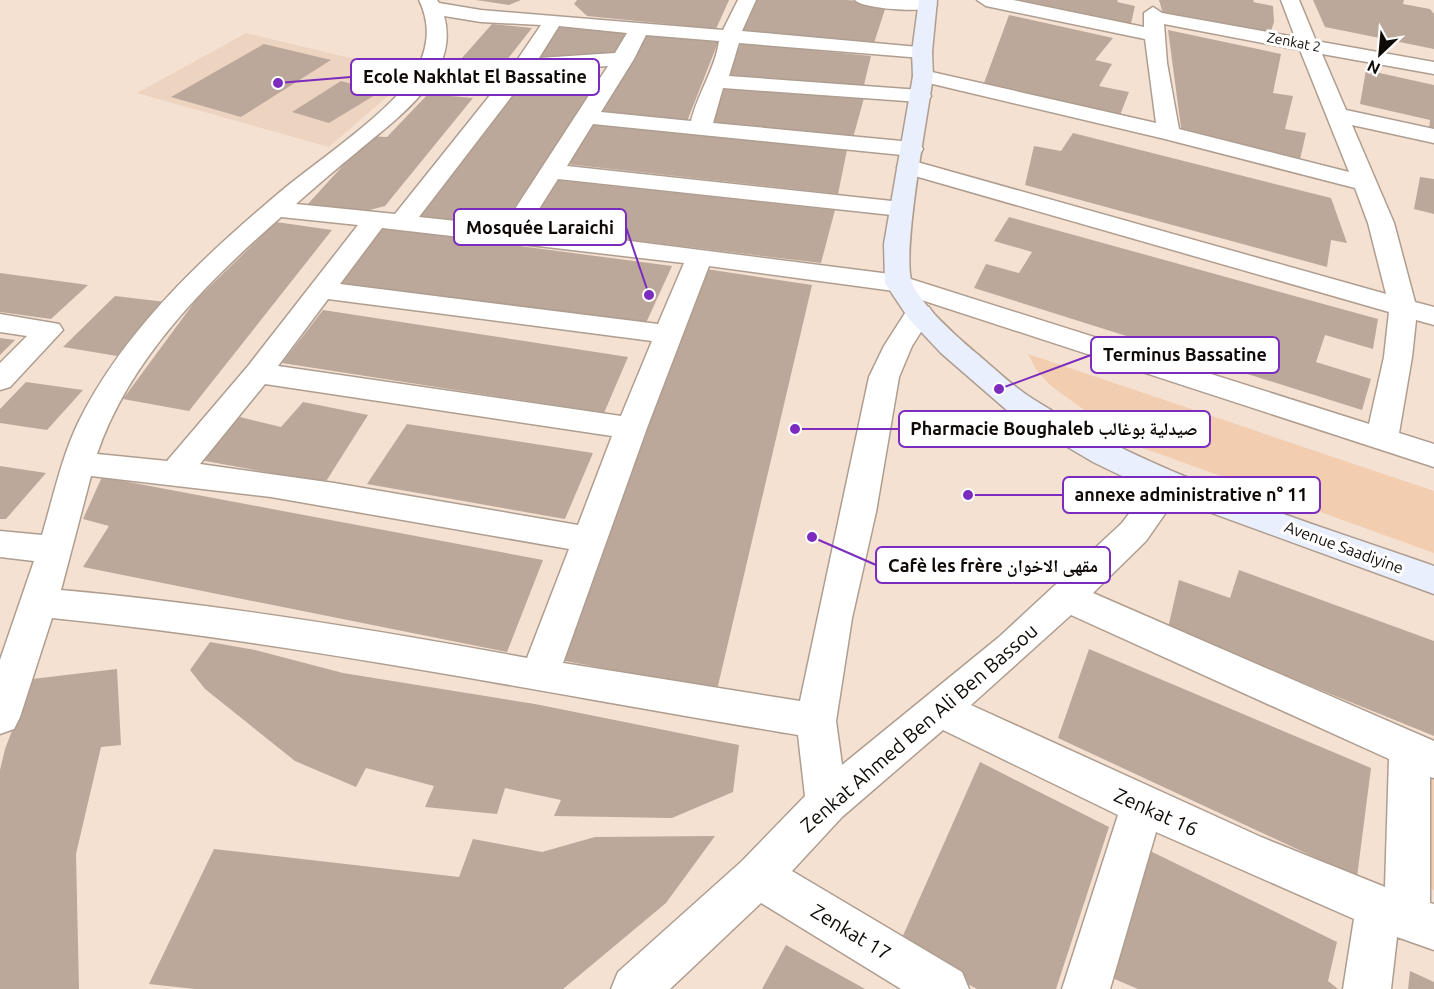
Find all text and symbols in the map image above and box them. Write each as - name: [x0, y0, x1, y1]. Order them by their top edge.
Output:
- north arrow: [1350, 24, 1410, 84]
- street label: Zenkat 2: [1266, 29, 1322, 55]
- text: N: [1364, 57, 1383, 78]
- callout: Ecole Nakhlat El Bassatine: [351, 59, 599, 95]
- text: Ecole Nakhlat El Bassatine: [363, 66, 587, 86]
- callout: Mosquée Laraichi: [454, 209, 626, 245]
- text: Mosquée Laraichi: [466, 217, 614, 237]
- callout: Terminus Bassatine: [1091, 337, 1279, 373]
- text: Terminus Bassatine: [1103, 344, 1267, 364]
- callout: Pharmacie Boughaleb صيدلية بوغالب: [899, 411, 1210, 447]
- text: Pharmacie Boughaleb صيدلية بوغالب: [910, 418, 1198, 440]
- callout: annexe administrative n° 11: [1063, 477, 1320, 513]
- text: annexe administrative n° 11: [1074, 484, 1308, 504]
- street label: Avenue Saadiyine: [1282, 517, 1406, 577]
- callout: Cafè les frère مقهى الاخوان: [876, 547, 1110, 583]
- text: Cafè les frère مقهى الاخوان: [888, 555, 1098, 577]
- street label: Zenkat Ahmed Ben Ali Ben Bassou: [796, 619, 1042, 837]
- street label: Zenkat 16: [1111, 783, 1202, 840]
- street label: Zenkat 17: [807, 899, 895, 964]

